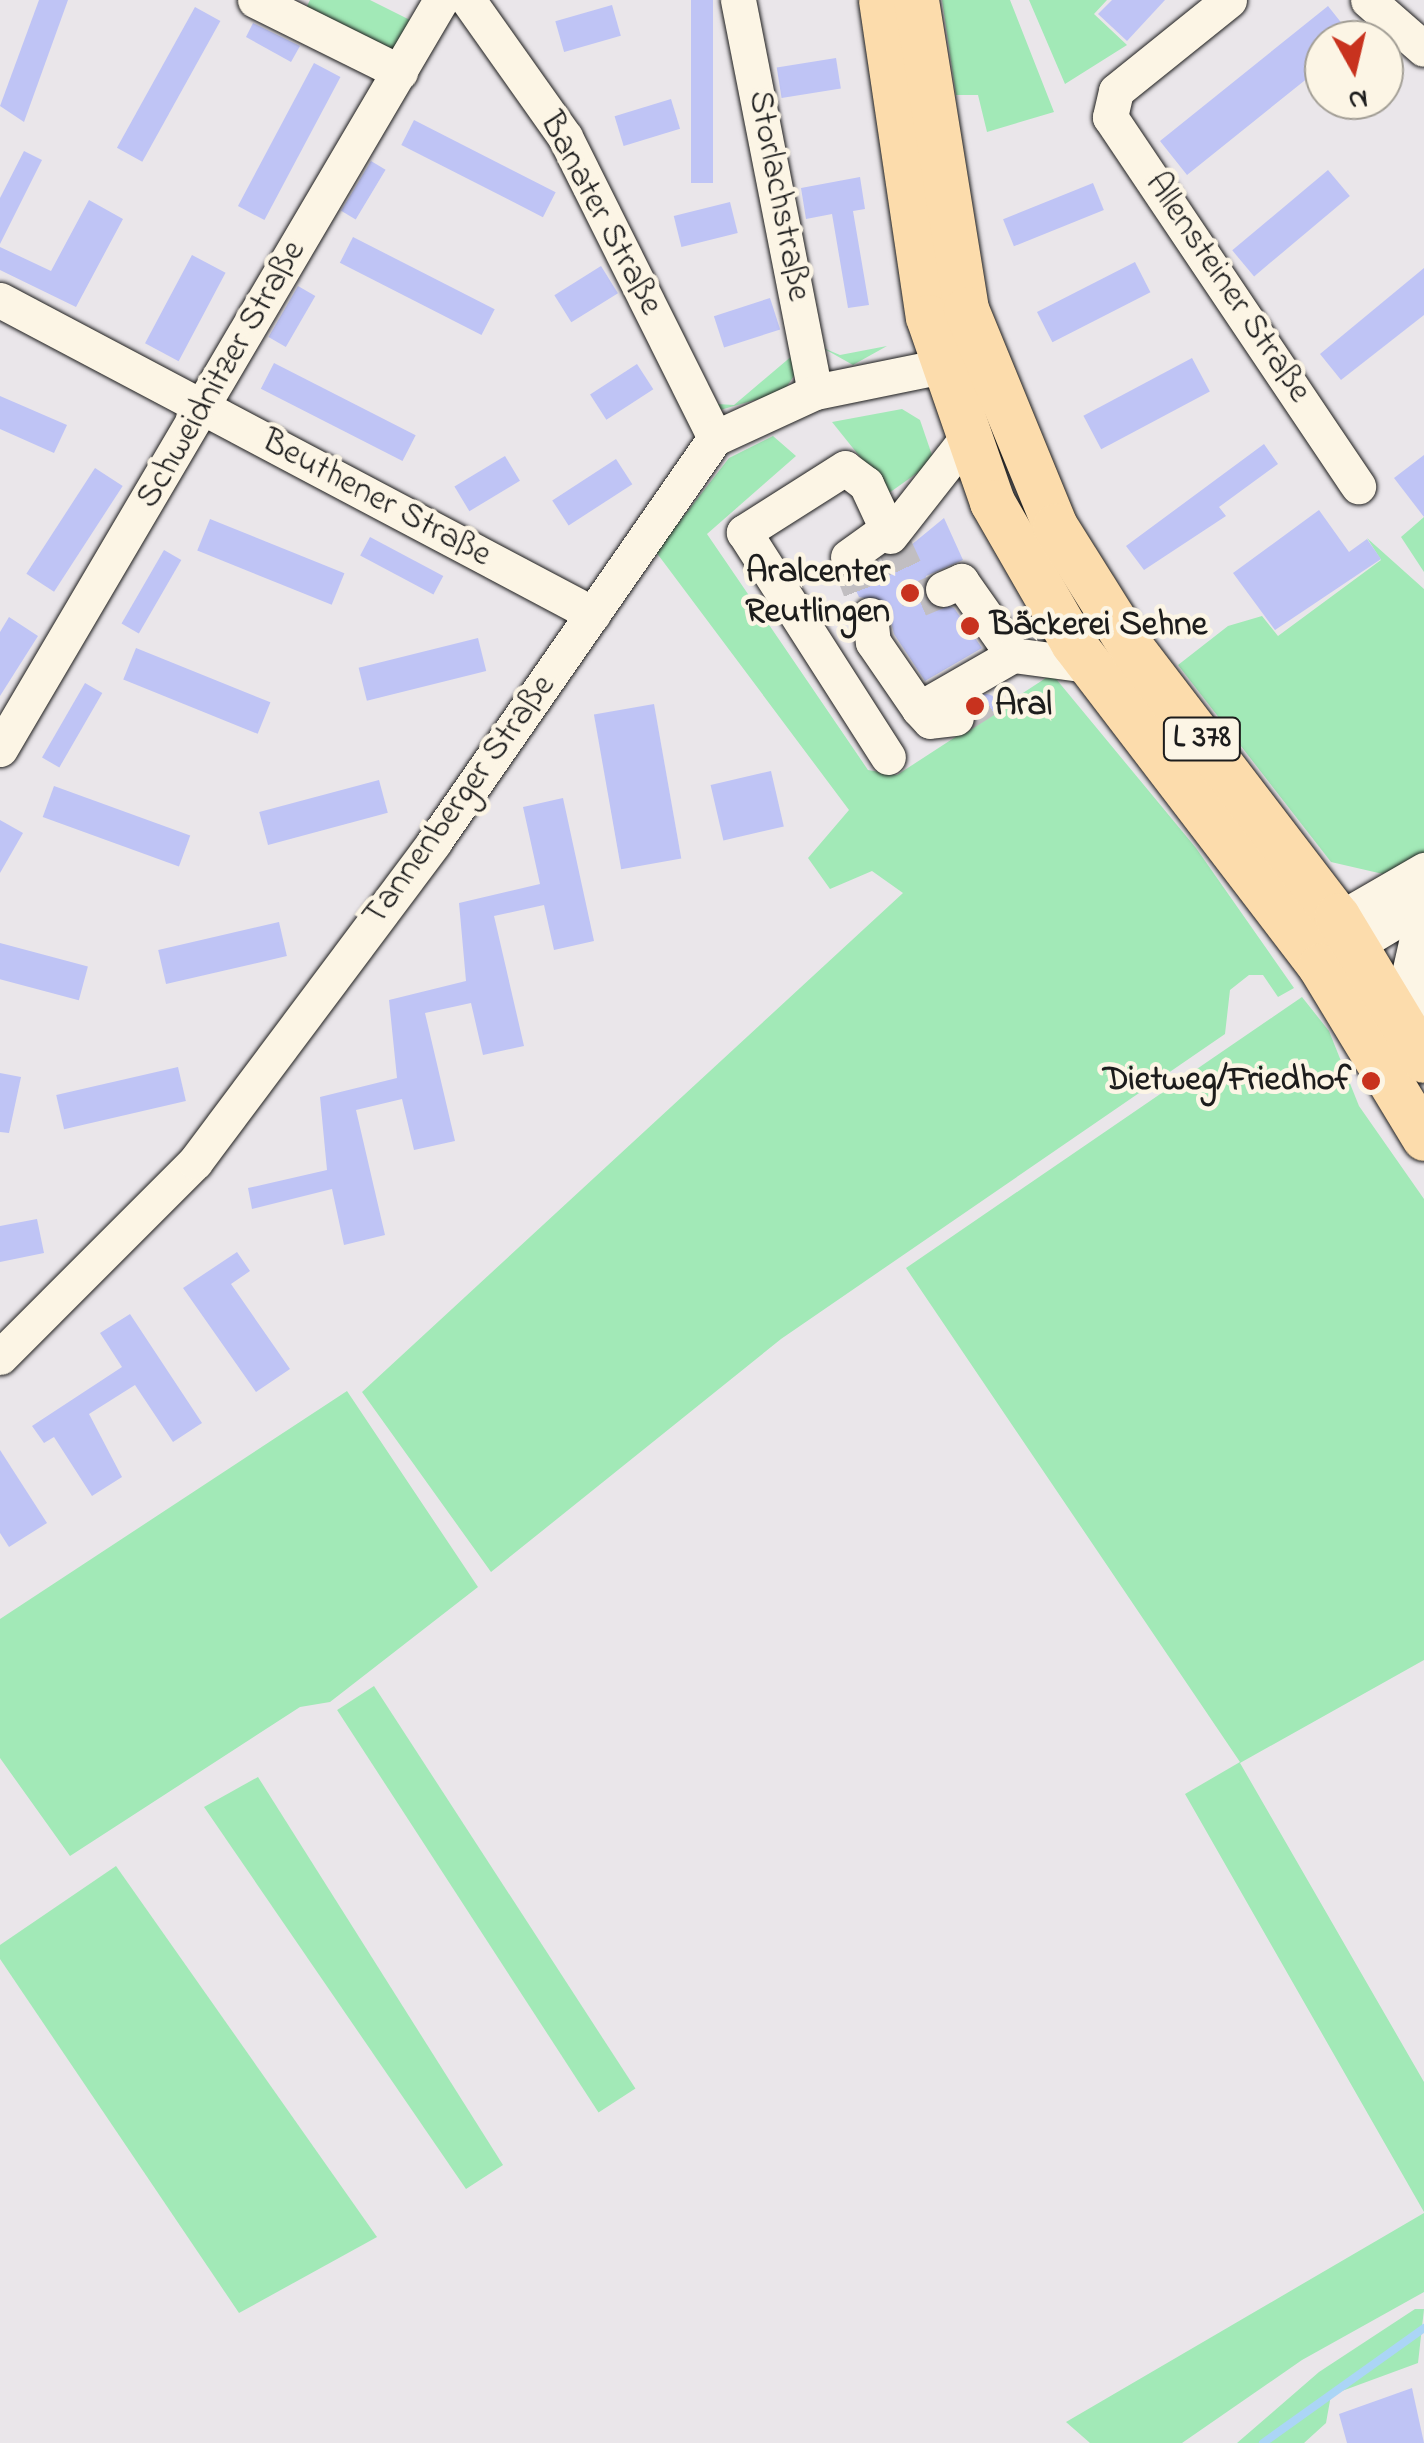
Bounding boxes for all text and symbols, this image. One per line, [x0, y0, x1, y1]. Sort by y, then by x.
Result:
north arrow [1304, 20, 1404, 120]
text: N [1346, 77, 1370, 120]
street label: Storlachstraße [737, 87, 819, 305]
street label: Banater Straße [529, 105, 671, 323]
street label: Allensteiner Straße [1135, 165, 1319, 411]
street label: Schweidnitzer Straße [128, 234, 316, 516]
street label: Beuthener Straße [254, 421, 498, 577]
place label: Aralcenter Reutlingen [745, 552, 890, 634]
marker: Aralcenter Reutlingen [899, 582, 921, 604]
place label: Bäckerei Sehne [990, 605, 1207, 647]
marker: Bäckerei Sehne [959, 615, 981, 637]
street label: Tannenberger Straße [355, 667, 565, 935]
place label: Aral [995, 685, 1052, 727]
marker: Aral [964, 695, 986, 717]
road number: L 378 [1162, 712, 1242, 766]
place label: Dietweg/Friedhof [1103, 1060, 1351, 1102]
marker: Dietweg/Friedhof [1360, 1070, 1382, 1092]

